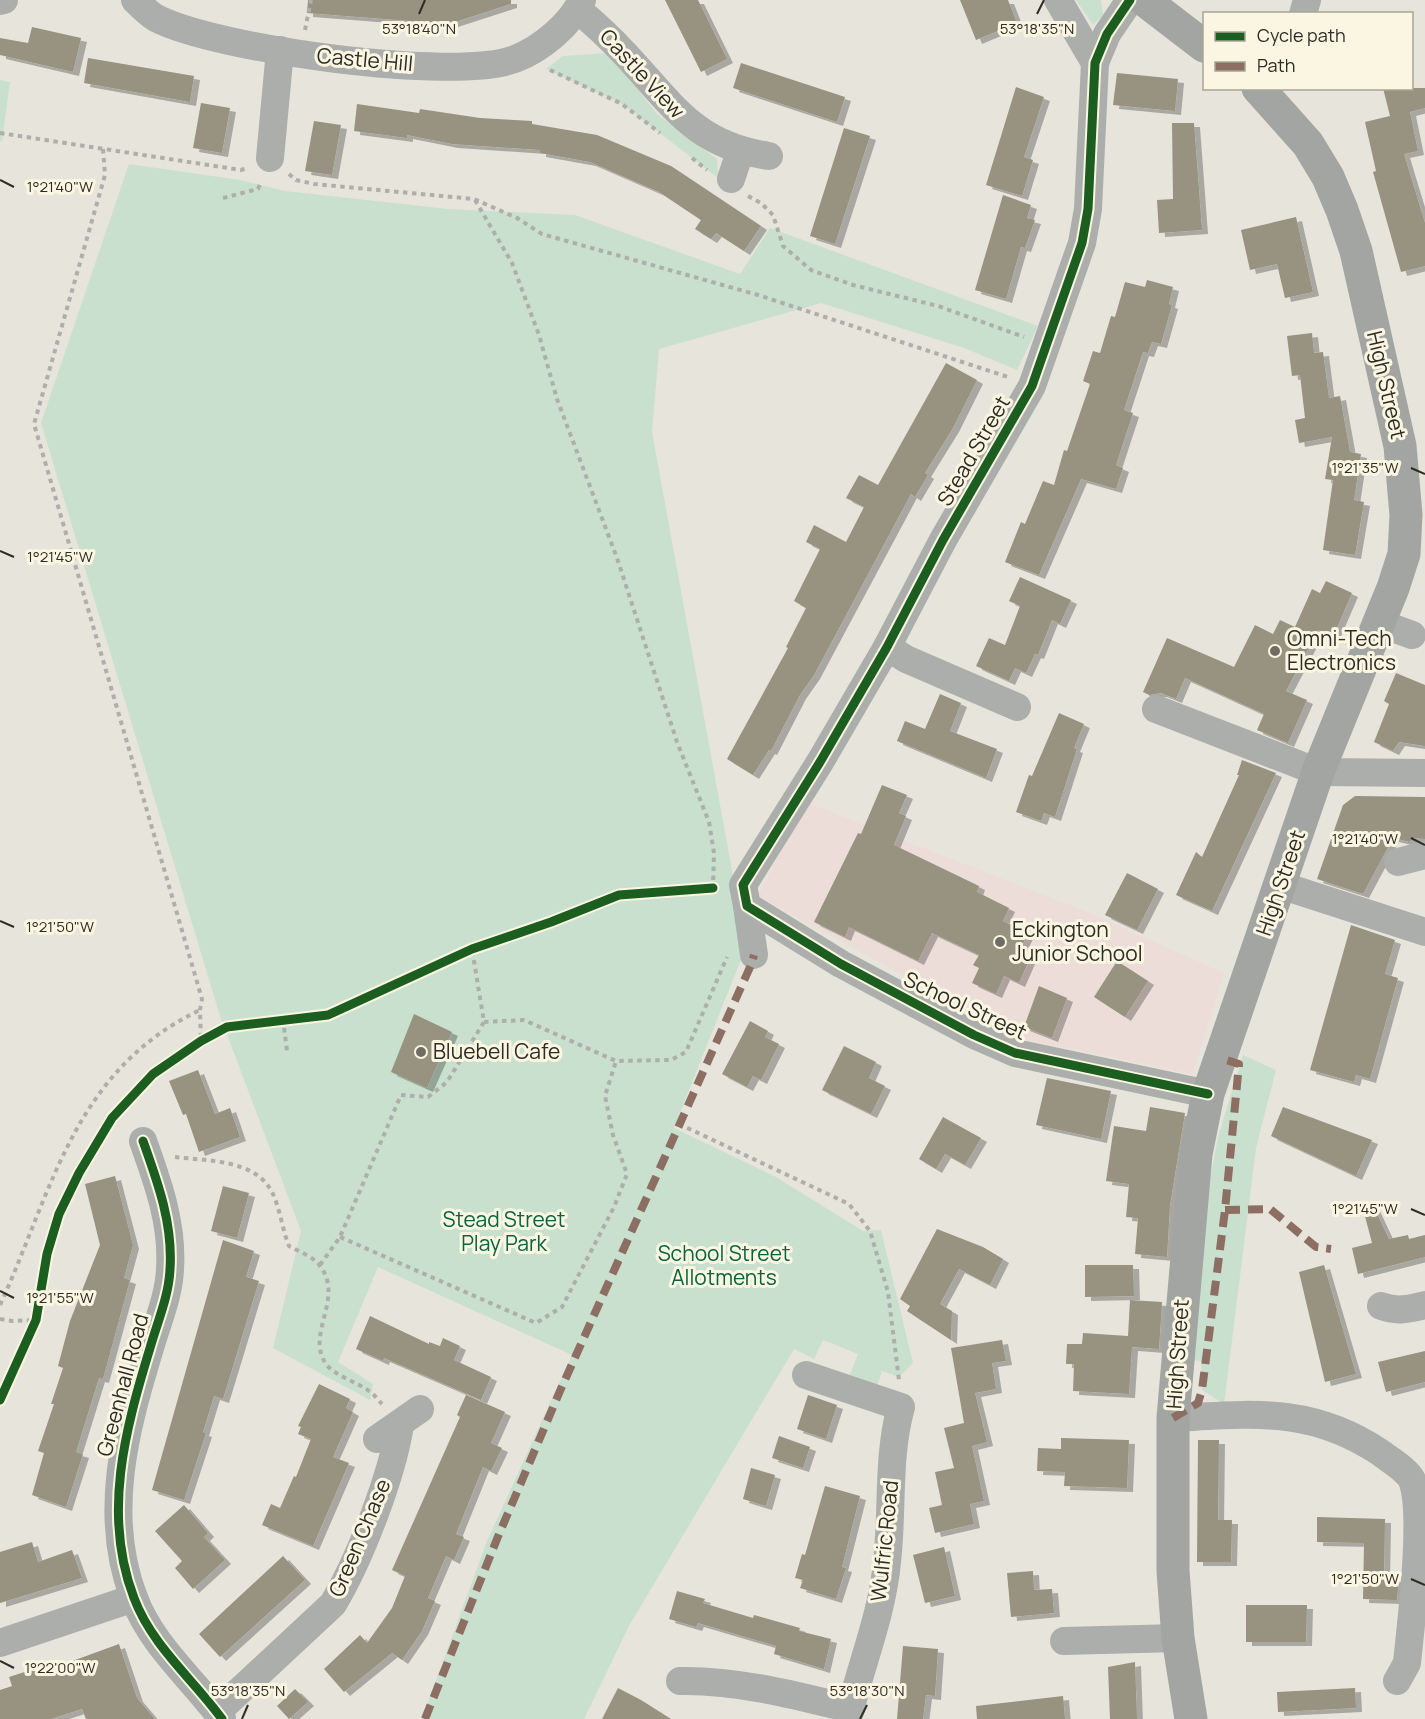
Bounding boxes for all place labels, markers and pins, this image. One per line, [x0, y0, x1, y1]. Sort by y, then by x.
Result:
place label: Omni-Tech Electronics [1287, 624, 1396, 676]
marker: Omni-Tech Electronics [1268, 644, 1282, 658]
place label: Eckington Junior School [1012, 915, 1143, 967]
marker: Eckington Junior School [993, 935, 1007, 949]
place label: Bluebell Cafe [433, 1037, 560, 1065]
marker: Bluebell Cafe [414, 1045, 428, 1059]

